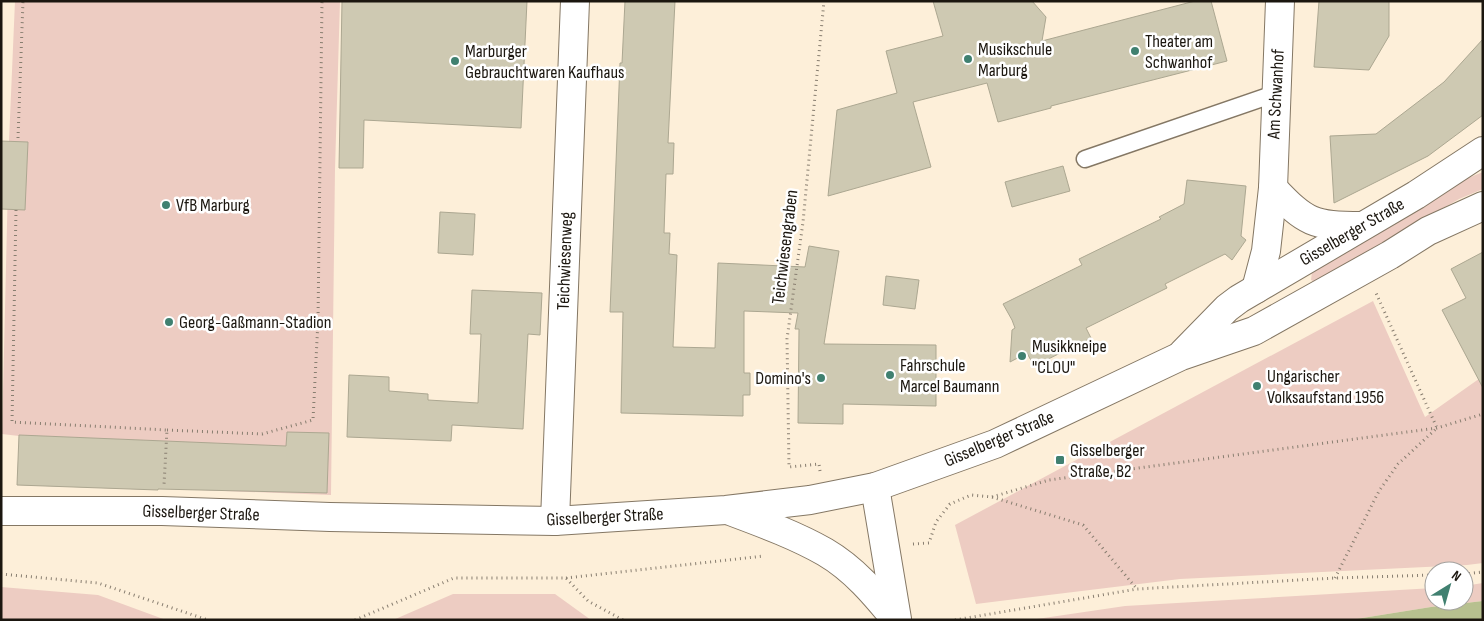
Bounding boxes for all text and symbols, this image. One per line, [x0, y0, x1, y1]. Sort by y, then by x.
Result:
place label: Theater am Schwanhof [1145, 31, 1213, 73]
place label: Musikschule Marburg [978, 39, 1052, 81]
place label: Marburger Gebrauchtwaren Kaufhaus [465, 41, 624, 83]
marker: Theater am Schwanhof [1129, 45, 1141, 57]
street label: Am Schwanhof [1263, 48, 1289, 140]
marker: Musikschule Marburg [962, 53, 974, 65]
marker: Marburger Gebrauchtwaren Kaufhaus [449, 55, 461, 67]
street label: Teichwiesengraben [768, 189, 802, 305]
street label: Gisselberger Straße [1296, 194, 1408, 270]
place label: VfB Marburg [176, 195, 250, 216]
marker: VfB Marburg [160, 199, 172, 211]
street label: Teichwiesenweg [553, 212, 577, 310]
place label: Georg-Gaßmann-Stadion [179, 312, 331, 333]
marker: Georg-Gaßmann-Stadion [163, 316, 175, 328]
place label: Musikkneipe "CLOU" [1032, 336, 1107, 378]
marker: Musikkneipe "CLOU" [1016, 350, 1028, 362]
place label: Fahrschule Marcel Baumann [900, 355, 1000, 397]
place label: Ungarischer Volksaufstand 1956 [1267, 366, 1384, 408]
place label: Domino's [755, 368, 811, 389]
marker: Fahrschule Marcel Baumann [884, 369, 896, 381]
marker: Domino's [815, 372, 827, 384]
marker: Ungarischer Volksaufstand 1956 [1251, 380, 1263, 392]
street label: Gisselberger Straße [941, 406, 1057, 472]
place label: Gisselberger Straße, B2 [1070, 440, 1145, 482]
marker: Gisselberger Straße, B2 [1054, 454, 1066, 466]
street label: Gisselberger Straße [142, 500, 260, 526]
street label: Gisselberger Straße [546, 503, 664, 531]
north arrow [1424, 561, 1474, 611]
text: N [1448, 567, 1465, 585]

